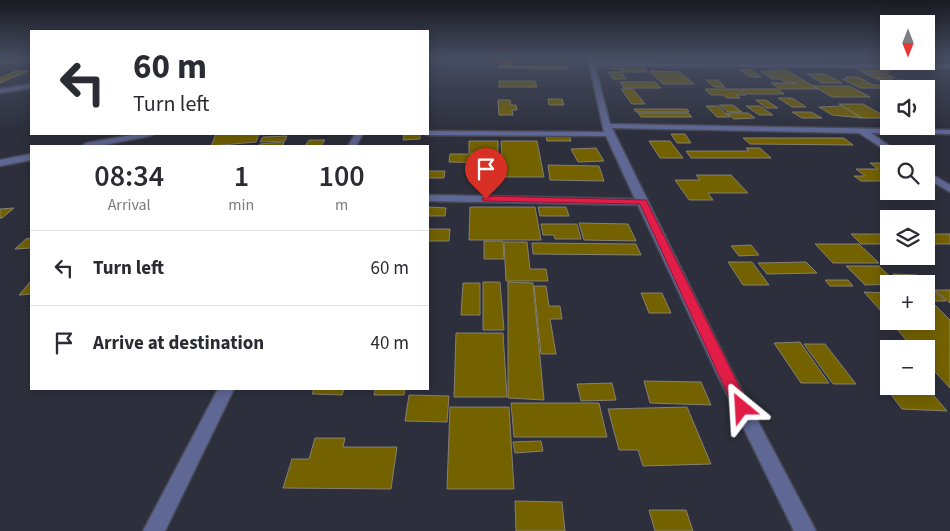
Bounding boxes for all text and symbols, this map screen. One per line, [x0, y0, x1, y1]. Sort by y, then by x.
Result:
north arrow [880, 15, 935, 70]
map controls [880, 15, 935, 395]
text: 60 m [133, 42, 207, 92]
icon: left [50, 50, 115, 115]
button: sound [880, 80, 935, 135]
text: Turn left [133, 88, 209, 120]
button: search [880, 145, 935, 200]
pin [465, 148, 507, 199]
text: 08:34 [94, 155, 164, 198]
text: 1 [234, 155, 249, 198]
text: 100 [319, 155, 365, 198]
icon: arrive [472, 155, 500, 183]
text: Arrival [108, 194, 151, 216]
text: min [228, 194, 254, 216]
text: m [335, 194, 348, 216]
button: layers [880, 210, 935, 265]
icon: left [50, 254, 78, 282]
text: Turn left [93, 255, 164, 282]
text: 60 m [371, 255, 409, 282]
button: + [880, 275, 935, 330]
icon: arrive [50, 329, 78, 357]
text: Arrive at destination [93, 330, 264, 357]
text: 40 m [371, 330, 409, 357]
button: − [880, 340, 935, 395]
position arrow [715, 381, 767, 433]

